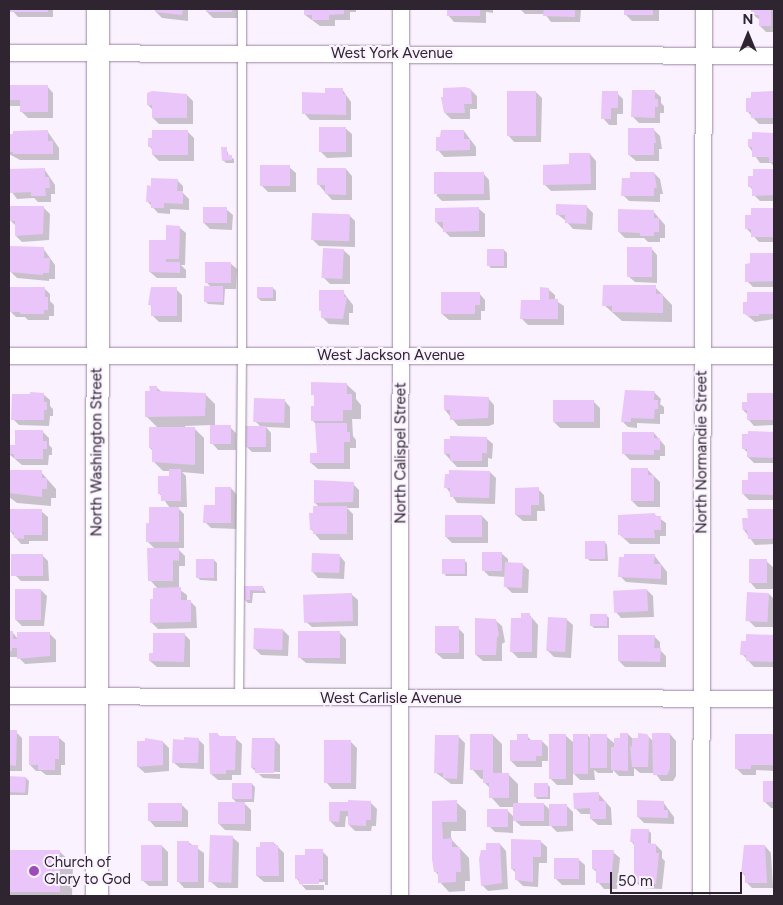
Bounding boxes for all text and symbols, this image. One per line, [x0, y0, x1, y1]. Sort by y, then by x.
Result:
north arrow [723, 10, 773, 60]
text: N [743, 11, 753, 28]
street label: West York Avenue [331, 45, 453, 63]
street label: West Jackson Avenue [317, 347, 465, 365]
street label: North Washington Street [88, 368, 106, 536]
street label: North Normandie Street [693, 370, 711, 534]
street label: North Calispel Street [392, 382, 410, 524]
street label: West Carlisle Avenue [320, 690, 462, 708]
place label: Church of Glory to God [44, 853, 131, 888]
scale bar [613, 862, 746, 894]
marker: Church of Glory to God [28, 865, 40, 877]
text: 50 m [618, 872, 653, 890]

